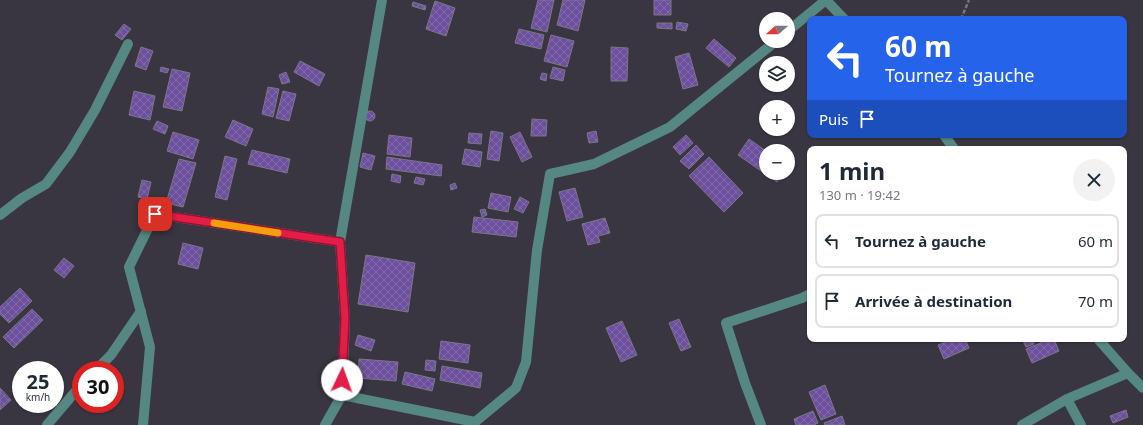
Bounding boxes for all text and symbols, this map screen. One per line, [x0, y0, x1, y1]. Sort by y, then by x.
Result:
north arrow [759, 12, 795, 48]
map controls [759, 12, 795, 180]
text: 60 m [885, 27, 952, 65]
icon: left [819, 32, 871, 84]
button: layers [759, 56, 795, 92]
text: Tournez à gauche [885, 63, 1034, 87]
button: + [759, 100, 795, 136]
icon: arrive [856, 108, 878, 130]
text: Puis [819, 109, 848, 129]
button: − [759, 144, 795, 180]
text: 1 min [819, 154, 885, 187]
button: close [1073, 159, 1115, 201]
text: 130 m · 19:42 [819, 186, 900, 204]
pin [138, 197, 172, 231]
icon: arrive [144, 203, 166, 225]
icon: left [821, 230, 843, 252]
text: Tournez à gauche [855, 231, 986, 251]
text: 60 m [1078, 231, 1113, 251]
icon: arrive [821, 290, 843, 312]
text: Arrivée à destination [855, 291, 1012, 311]
text: 70 m [1078, 291, 1113, 311]
position arrow [321, 359, 363, 401]
speed limit sign: 30 [72, 361, 124, 413]
text: 25 [27, 368, 49, 395]
text: km/h [26, 390, 50, 404]

